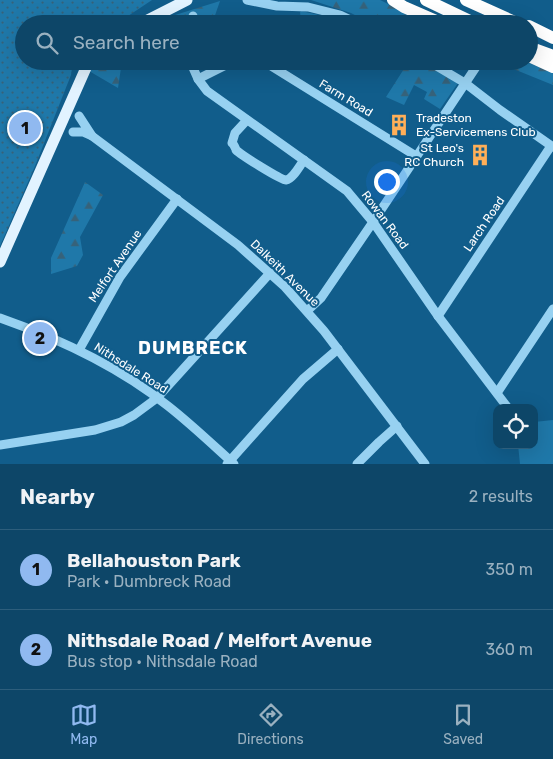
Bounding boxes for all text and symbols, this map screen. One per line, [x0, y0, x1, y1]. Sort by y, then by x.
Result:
search box [15, 15, 538, 70]
icon: search [33, 29, 61, 57]
text: Search here [73, 31, 180, 54]
street label: Farm Road [317, 77, 375, 119]
pin: 1 [9, 109, 41, 147]
place label: Tradeston Ex-Servicemens Club [416, 111, 536, 139]
building icon: Tradeston Ex-Servicemens Club [386, 112, 412, 138]
place label: St Leo's RC Church [404, 141, 464, 169]
building icon: St Leo's RC Church [467, 142, 493, 168]
your location [374, 169, 400, 195]
street label: Rowan Road [359, 188, 411, 252]
street label: Larch Road [461, 194, 507, 254]
street label: Melfort Avenue [86, 227, 145, 305]
street label: Dalkeith Avenue [248, 237, 322, 309]
pin: 2 [24, 319, 56, 357]
district label: DUMBRECK [138, 337, 248, 359]
street label: Nithsdale Road [92, 340, 170, 396]
map controls [493, 404, 538, 449]
button: locate [493, 404, 538, 449]
text: Nearby [20, 484, 95, 509]
text: 2 results [469, 487, 533, 506]
text: Bellahouston Park [67, 549, 241, 572]
text: 1 [32, 560, 40, 579]
text: 350 m [486, 560, 533, 579]
text: Park · Dumbreck Road [67, 572, 231, 591]
text: Nithsdale Road / Melfort Avenue [67, 629, 372, 652]
text: 2 [31, 640, 41, 659]
text: 360 m [485, 640, 533, 659]
text: Bus stop · Nithsdale Road [67, 652, 258, 671]
tab: Map [70, 701, 98, 748]
tab: Directions [237, 701, 304, 748]
tab: Saved [443, 701, 483, 748]

